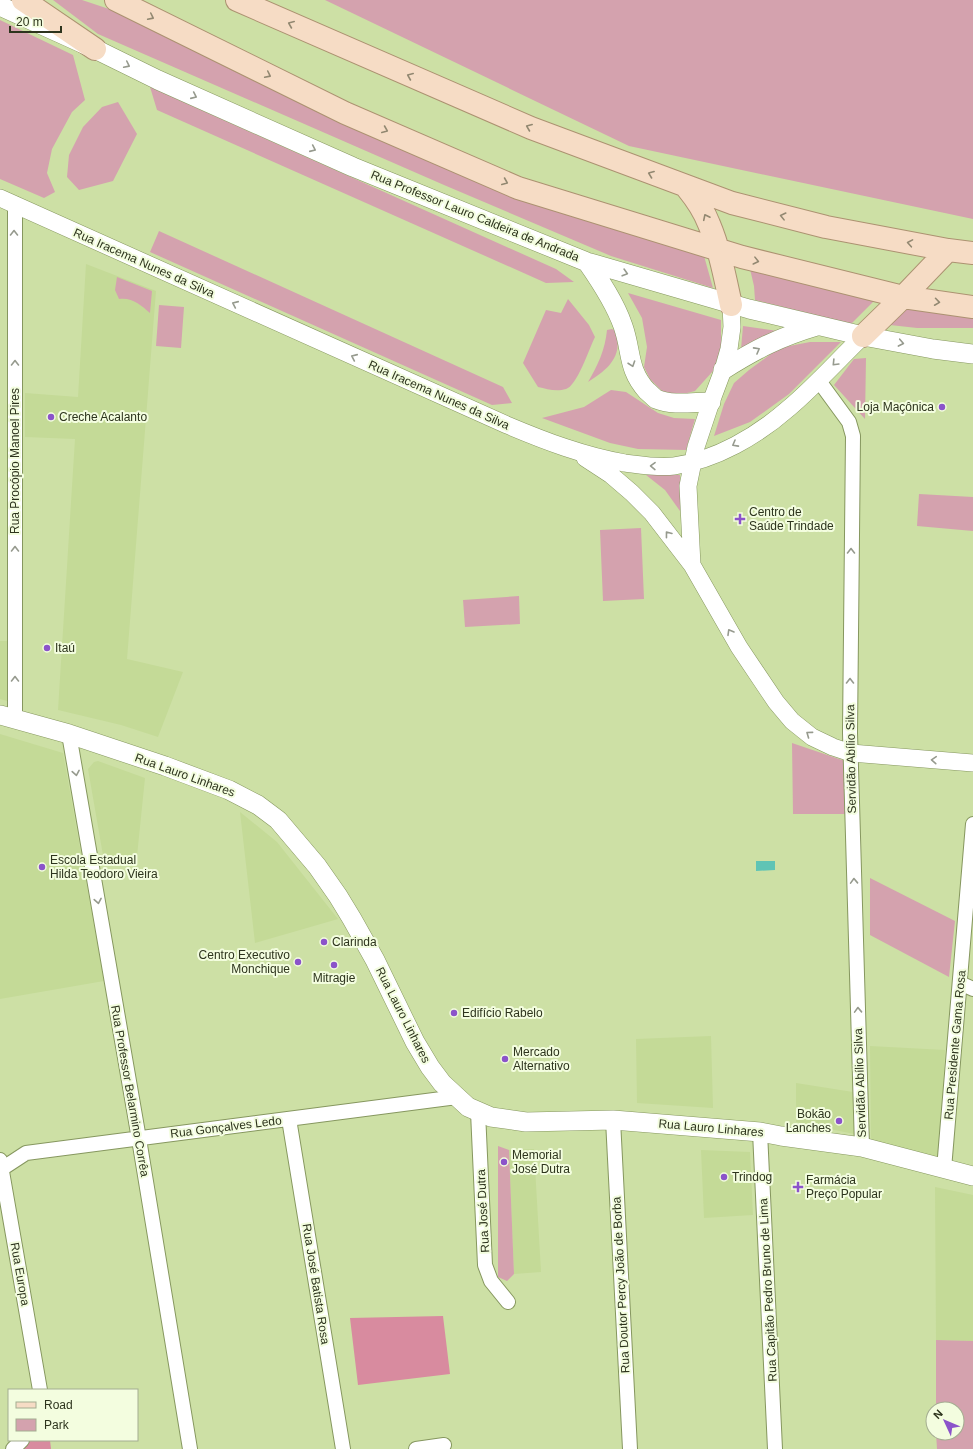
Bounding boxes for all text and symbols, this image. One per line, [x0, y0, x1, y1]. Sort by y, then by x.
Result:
scale bar [10, 8, 61, 34]
one-way arrow [147, 12, 154, 20]
text: 20 m [16, 15, 43, 29]
one-way arrow [287, 21, 294, 29]
one-way arrow [122, 60, 130, 68]
one-way arrow [263, 70, 271, 78]
one-way arrow [407, 73, 414, 81]
one-way arrow [189, 91, 197, 99]
one-way arrow [526, 124, 533, 132]
one-way arrow [381, 126, 388, 134]
one-way arrow [308, 144, 316, 152]
street label: Rua Professor Lauro Caldeira de Andrada [369, 168, 582, 264]
one-way arrow [647, 170, 654, 178]
one-way arrow [501, 177, 508, 185]
one-way arrow [780, 212, 787, 221]
one-way arrow [703, 214, 711, 221]
street label: Rua Iracema Nunes da Silva [71, 226, 217, 301]
one-way arrow [10, 230, 18, 236]
one-way arrow [907, 239, 913, 248]
one-way arrow [752, 256, 759, 264]
one-way arrow [621, 268, 628, 277]
one-way arrow [934, 297, 940, 306]
one-way arrow [231, 301, 239, 309]
one-way arrow [898, 338, 904, 347]
one-way arrow [752, 347, 760, 354]
one-way arrow [350, 354, 358, 362]
street label: Rua Iracema Nunes da Silva [366, 358, 512, 433]
one-way arrow [832, 358, 840, 366]
one-way arrow [11, 360, 19, 366]
one-way arrow [627, 360, 635, 367]
street label: Rua Procópio Manoel Pires [8, 388, 22, 534]
place label: Loja Maçônica [857, 400, 934, 414]
marker: Loja Maçônica [937, 402, 947, 412]
place label: Creche Acalanto [59, 410, 147, 424]
marker: Creche Acalanto [46, 412, 56, 422]
one-way arrow [732, 440, 739, 447]
one-way arrow [650, 462, 656, 470]
place label: Centro de Saúde Trindade [749, 505, 834, 533]
marker: Centro de Saúde Trindade [734, 513, 746, 525]
one-way arrow [666, 531, 673, 538]
one-way arrow [11, 546, 19, 552]
one-way arrow [847, 548, 855, 554]
one-way arrow [728, 629, 735, 636]
place label: Itaú [55, 641, 75, 655]
marker: Itaú [42, 643, 52, 653]
one-way arrow [11, 676, 19, 682]
one-way arrow [846, 678, 854, 684]
street label: Servidão Abílio Silva [843, 704, 859, 814]
one-way arrow [806, 732, 813, 739]
street label: Rua Lauro Linhares [133, 750, 237, 800]
one-way arrow [931, 755, 937, 764]
one-way arrow [71, 770, 80, 776]
place label: Escola Estadual Hilda Teodoro Vieira [50, 853, 158, 881]
marker: Escola Estadual Hilda Teodoro Vieira [37, 862, 47, 872]
one-way arrow [850, 878, 859, 884]
one-way arrow [93, 898, 102, 904]
place label: Clarinda [332, 935, 377, 949]
marker: Clarinda [319, 937, 329, 947]
place label: Centro Executivo Monchique [199, 948, 290, 976]
marker: Centro Executivo Monchique [293, 957, 303, 967]
marker: Mitragie [329, 960, 339, 970]
street label: Rua Lauro Linhares [373, 965, 433, 1065]
street label: Rua Presidente Gama Rosa [941, 969, 969, 1120]
place label: Mitragie [313, 971, 356, 985]
street label: Rua Professor Belarmino Corrêa [108, 1004, 152, 1178]
place label: Edifício Rabelo [462, 1006, 543, 1020]
one-way arrow [854, 1007, 862, 1013]
marker: Edifício Rabelo [449, 1008, 459, 1018]
street label: Servidão Abílio Silva [851, 1028, 869, 1138]
place label: Mercado Alternativo [513, 1045, 570, 1073]
marker: Mercado Alternativo [500, 1054, 510, 1064]
place label: Bokão Lanches [786, 1107, 831, 1135]
street label: Rua Gonçalves Ledo [170, 1113, 283, 1141]
street label: Rua Lauro Linhares [658, 1116, 764, 1140]
marker: Bokão Lanches [834, 1116, 844, 1126]
place label: Memorial José Dutra [512, 1148, 570, 1176]
marker: Memorial José Dutra [499, 1157, 509, 1167]
street label: Rua José Dutra [474, 1169, 492, 1253]
place label: Trindog [732, 1170, 772, 1184]
marker: Trindog [719, 1172, 729, 1182]
place label: Farmácia Preço Popular [806, 1173, 882, 1201]
marker: Farmácia Preço Popular [793, 1182, 803, 1192]
street label: Rua Doutor Percy João de Borba [609, 1196, 633, 1374]
street label: Rua Capitão Pedro Bruno de Lima [756, 1198, 780, 1382]
street label: Rua José Batista Rosa [300, 1223, 333, 1346]
street label: Rua Europa [8, 1241, 33, 1307]
legend [8, 1389, 138, 1441]
text: Road [44, 1398, 73, 1412]
north arrow [925, 1401, 965, 1441]
text: N [931, 1407, 945, 1421]
text: Park [44, 1418, 70, 1432]

